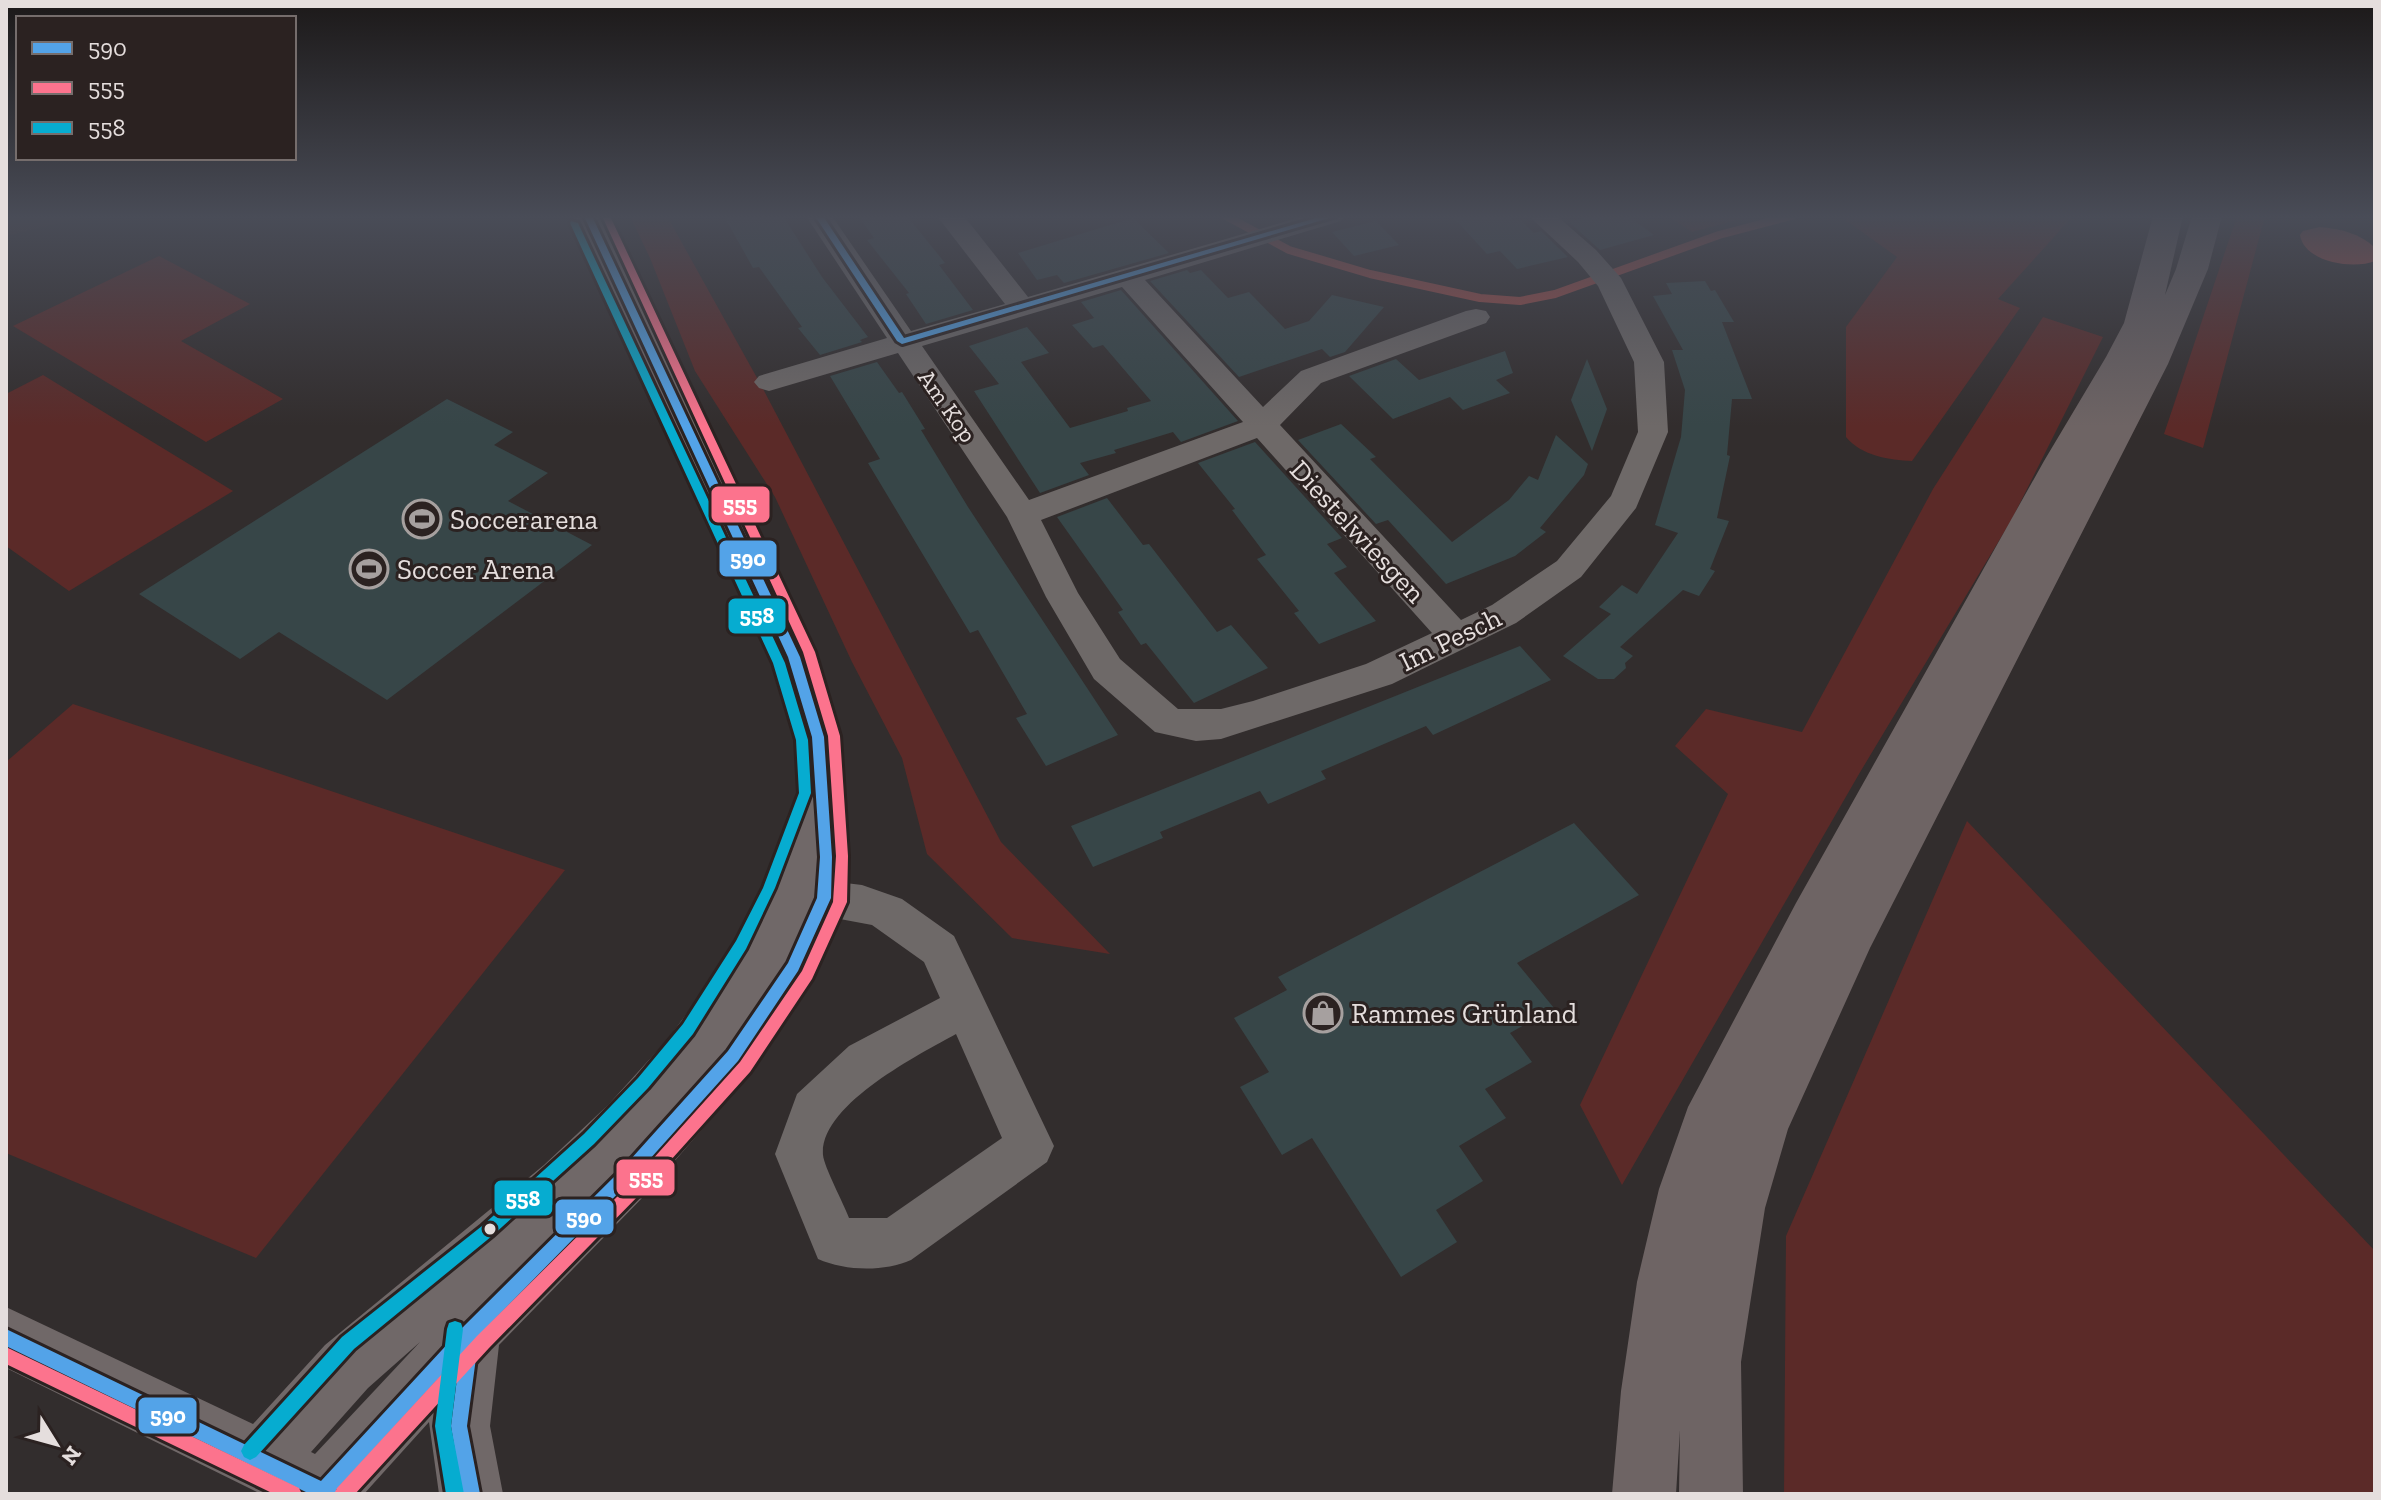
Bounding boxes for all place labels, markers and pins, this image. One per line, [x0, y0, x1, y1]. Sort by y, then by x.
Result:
sports icon: Soccerarena [401, 498, 443, 540]
place label: Soccerarena [450, 503, 599, 536]
sports icon: Soccer Arena [348, 548, 390, 590]
place label: Soccer Arena [397, 553, 555, 586]
shop icon: Rammes Grünland [1302, 992, 1344, 1034]
place label: Rammes Grünland [1351, 997, 1577, 1030]
unlabelled marker [482, 1221, 498, 1237]

